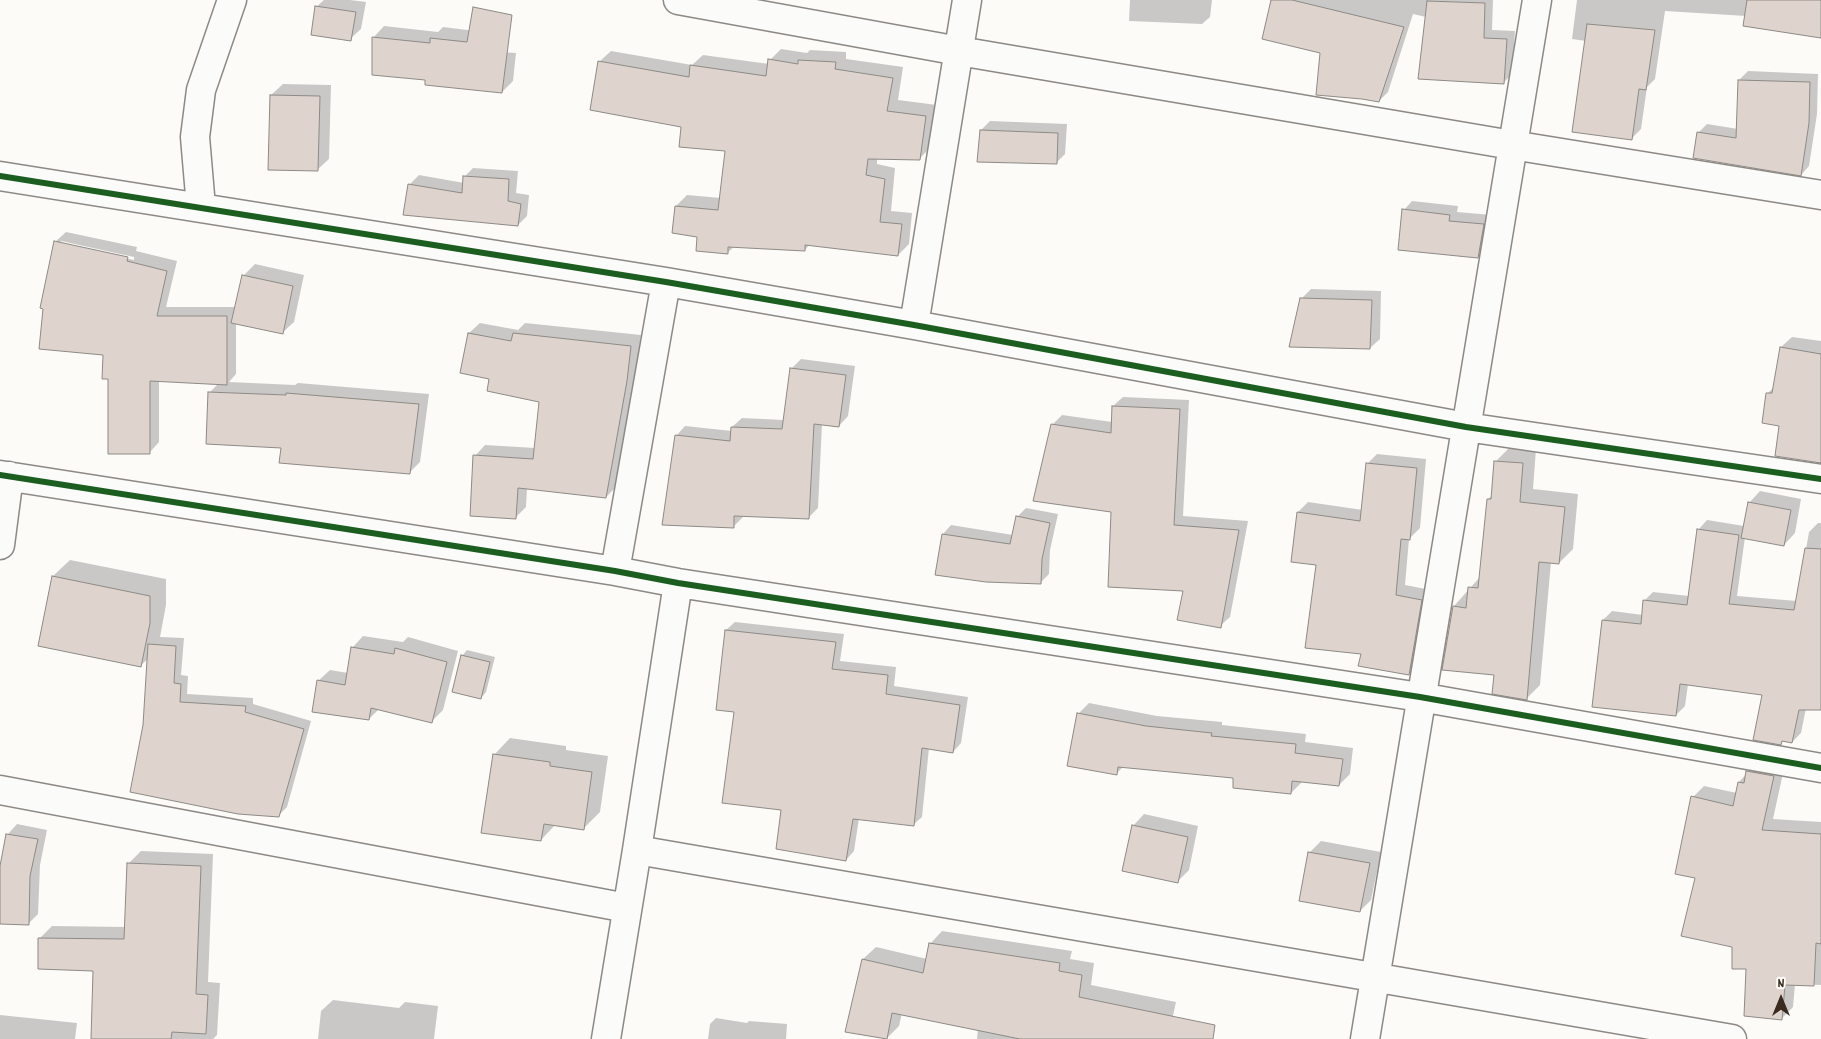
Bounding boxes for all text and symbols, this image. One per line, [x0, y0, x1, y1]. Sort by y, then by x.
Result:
north arrow [1756, 974, 1806, 1024]
text: N [1778, 974, 1784, 994]

